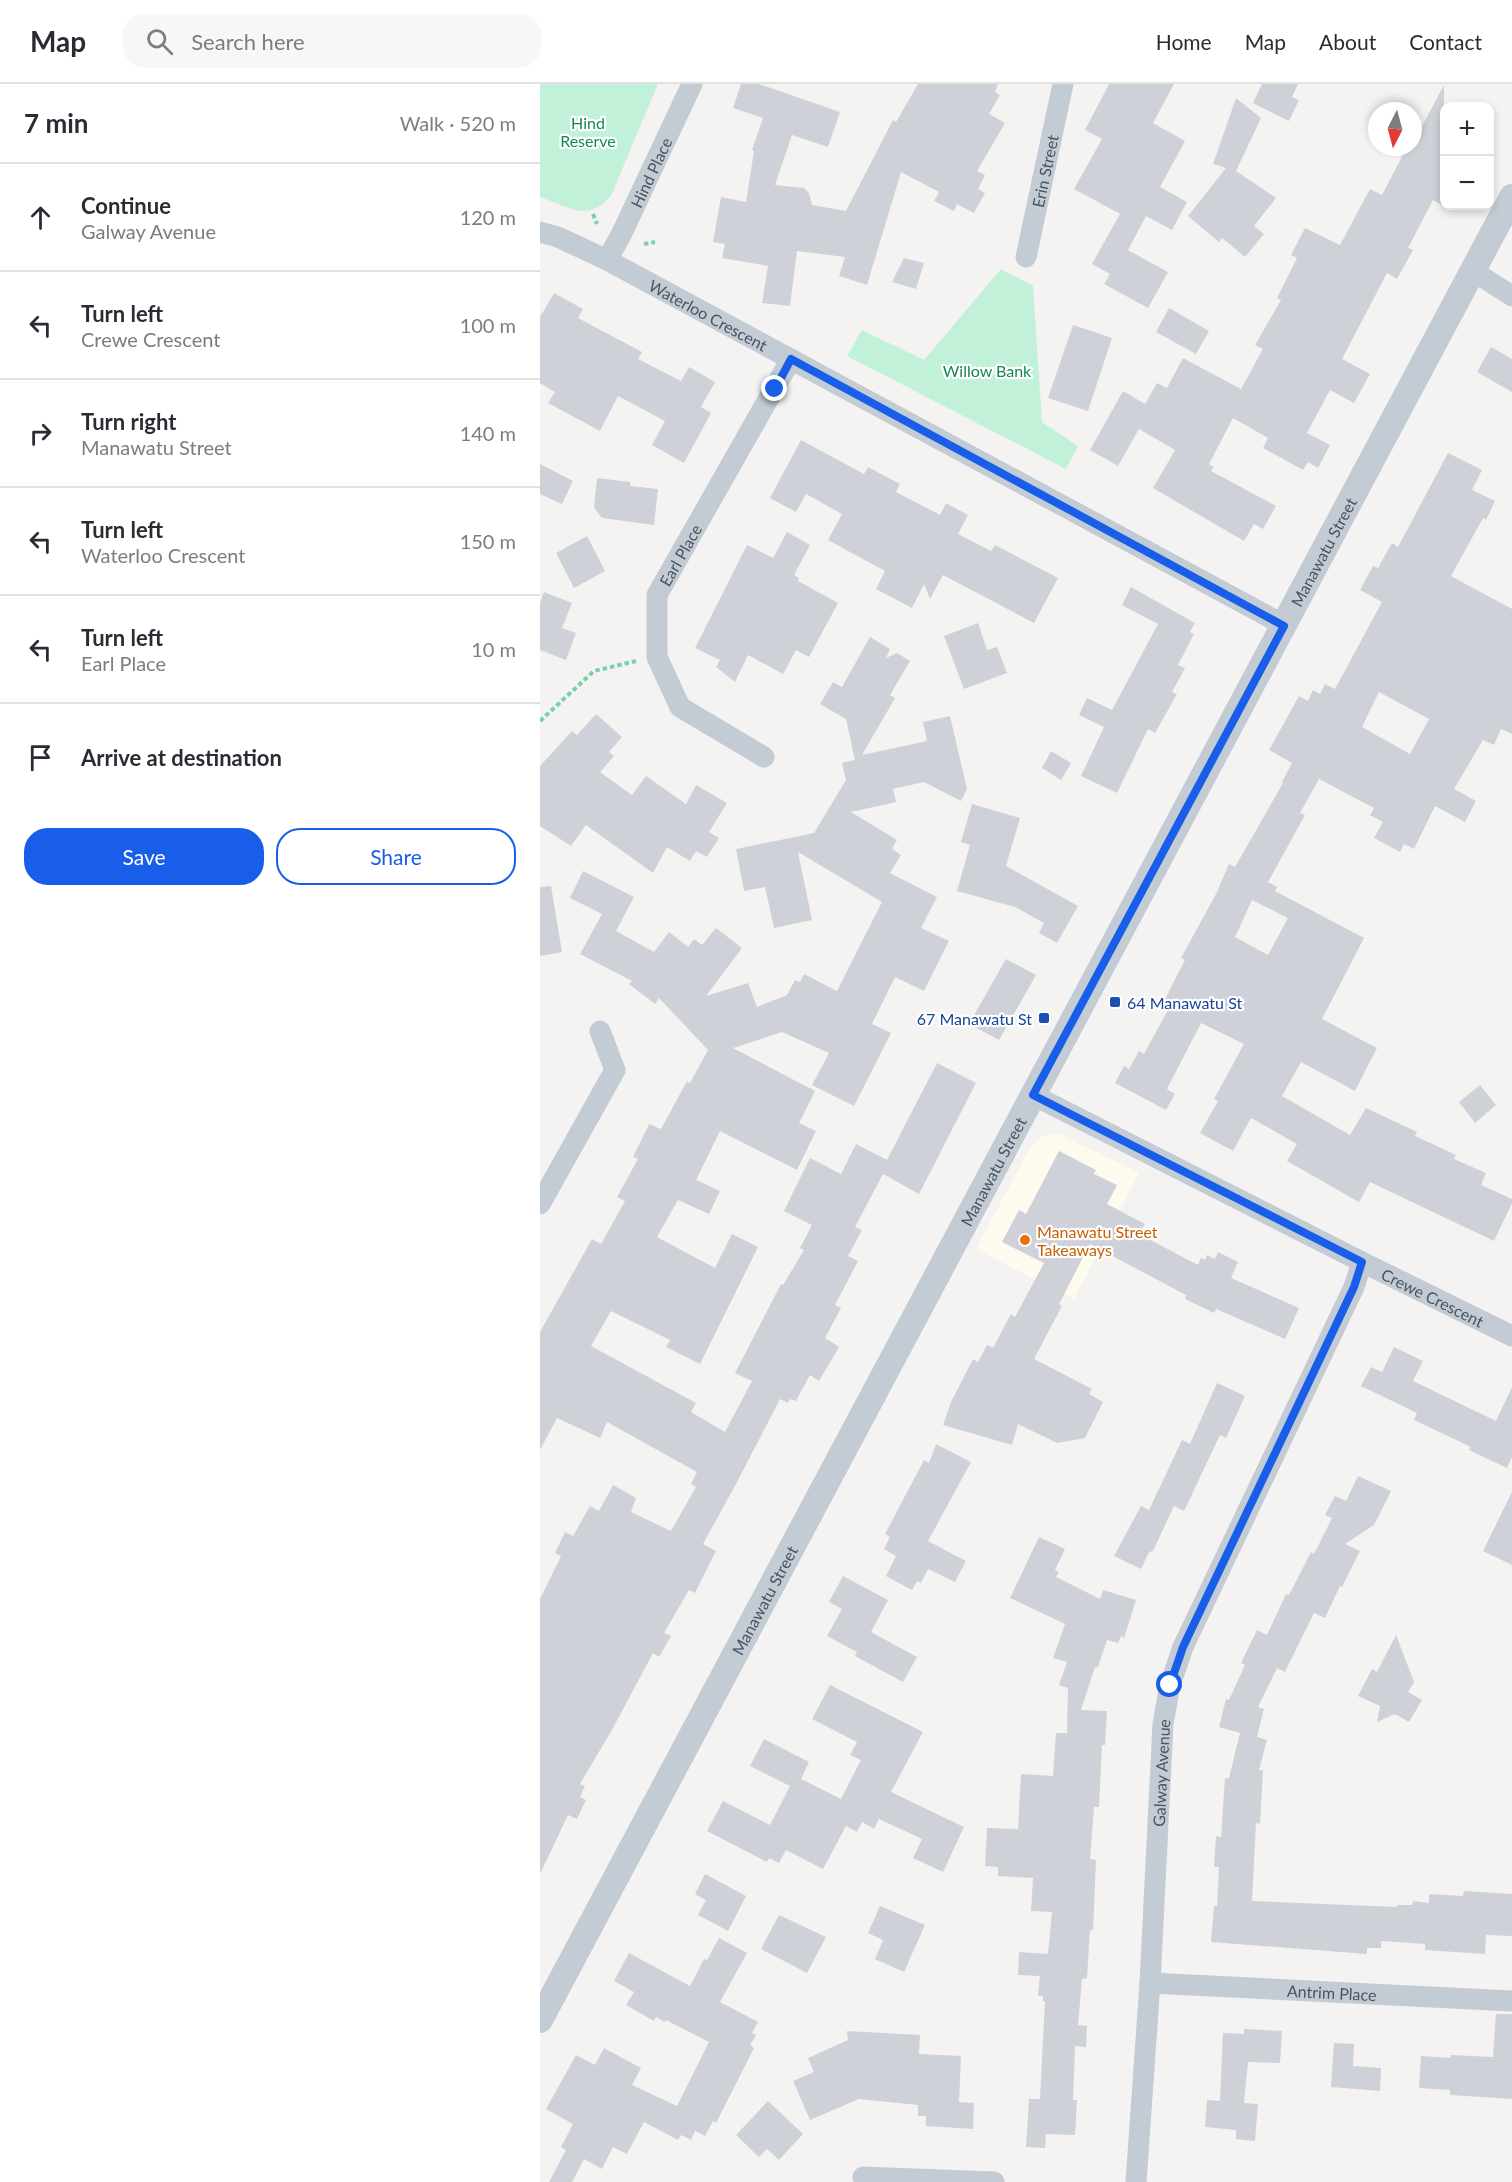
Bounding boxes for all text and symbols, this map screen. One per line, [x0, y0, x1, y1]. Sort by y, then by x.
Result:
search box [122, 14, 542, 68]
text: Map [30, 24, 86, 58]
icon: search [143, 25, 176, 58]
text: Search here [191, 28, 305, 55]
text: Home [1156, 29, 1212, 54]
text: Map [1245, 29, 1286, 54]
text: About [1319, 29, 1376, 54]
text: Contact [1409, 29, 1482, 54]
north arrow [1368, 102, 1422, 156]
map controls [1440, 102, 1494, 210]
button: + [1440, 102, 1494, 156]
text: 7 min [24, 107, 88, 139]
text: Walk · 520 m [400, 111, 516, 135]
park label: Hind Reserve [560, 113, 616, 150]
street label: Erin Street [1027, 133, 1061, 209]
street label: Hind Place [626, 134, 675, 210]
button: − [1440, 156, 1494, 210]
text: Continue [81, 192, 171, 219]
icon: ahead [24, 201, 57, 234]
text: 120 m [460, 205, 516, 229]
text: Galway Avenue [81, 219, 216, 243]
street label: Waterloo Crescent [646, 275, 771, 354]
text: Turn left [81, 300, 163, 327]
icon: left [24, 309, 57, 342]
text: 100 m [460, 313, 516, 337]
text: Crewe Crescent [81, 327, 220, 351]
park label: Willow Bank [943, 361, 1032, 380]
route end [761, 375, 787, 401]
text: Turn right [81, 408, 176, 435]
icon: right [24, 417, 57, 450]
text: 140 m [460, 421, 516, 445]
text: Manawatu Street [81, 435, 232, 459]
street label: Manawatu Street [1286, 494, 1360, 609]
text: Turn left [81, 516, 163, 543]
street label: Earl Place [655, 521, 705, 589]
icon: left [24, 525, 57, 558]
text: 150 m [460, 529, 516, 553]
text: Waterloo Crescent [81, 543, 245, 567]
text: Turn left [81, 624, 163, 651]
icon: left [24, 633, 57, 666]
text: 10 m [471, 637, 516, 661]
text: Earl Place [81, 651, 166, 675]
icon: arrive [24, 741, 57, 774]
text: Arrive at destination [81, 744, 282, 771]
button: Save [24, 828, 264, 885]
button: Share [276, 828, 516, 885]
place label: 64 Manawatu St [1127, 993, 1242, 1012]
marker: 64 Manawatu St [1108, 995, 1122, 1009]
place label: 67 Manawatu St [917, 1009, 1032, 1028]
marker: 67 Manawatu St [1037, 1011, 1051, 1025]
street label: Manawatu Street [956, 1113, 1030, 1229]
place label: Manawatu Street Takeaways [1037, 1222, 1158, 1259]
marker: Manawatu Street Takeaways [1018, 1233, 1032, 1247]
street label: Crewe Crescent [1379, 1264, 1487, 1330]
street label: Manawatu Street [727, 1542, 801, 1658]
route start [1156, 1671, 1182, 1697]
street label: Galway Avenue [1148, 1717, 1173, 1827]
street label: Antrim Place [1287, 1980, 1377, 2004]

